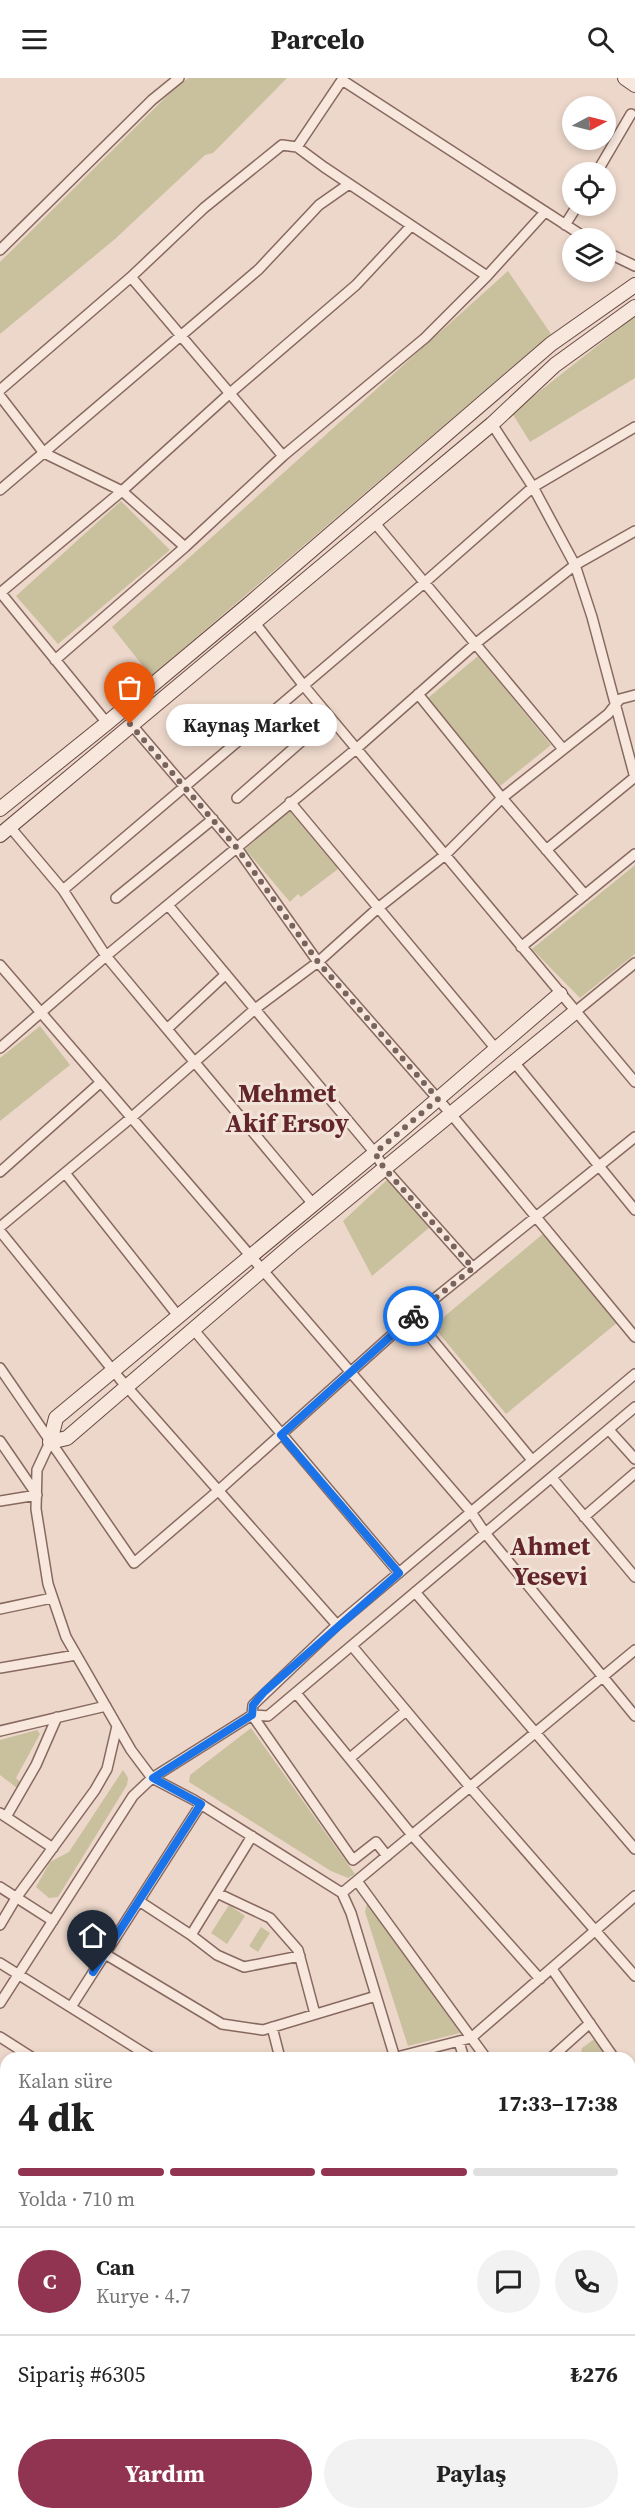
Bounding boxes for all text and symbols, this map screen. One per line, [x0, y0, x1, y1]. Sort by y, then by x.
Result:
text: Parcelo [271, 21, 364, 58]
icon: menu [18, 23, 51, 56]
icon: search [584, 23, 617, 56]
north arrow [562, 96, 616, 150]
map controls [562, 96, 616, 282]
button: locate [562, 162, 616, 216]
button: layers [562, 228, 616, 282]
pin [104, 662, 155, 724]
icon: bag [113, 671, 146, 704]
callout: Kaynaş Market [166, 703, 337, 745]
text: Kaynaş Market [183, 711, 320, 739]
district label: Mehmet Akif Ersoy [225, 1075, 349, 1141]
courier [383, 1286, 443, 1346]
icon: bike [397, 1300, 430, 1333]
district label: Ahmet Yesevi [510, 1528, 591, 1594]
pin [67, 1910, 118, 1972]
icon: home [76, 1919, 109, 1952]
text: Kalan süre [18, 2067, 113, 2095]
text: 17:33–17:38 [498, 2088, 618, 2118]
text: 4 dk [18, 2091, 94, 2144]
text: Yolda · 710 m [18, 2185, 135, 2213]
button: chat [477, 2250, 540, 2313]
button: phone [555, 2250, 618, 2313]
text: Can [96, 2252, 135, 2282]
text: C [43, 2266, 56, 2296]
text: Kurye · 4.7 [96, 2282, 191, 2310]
text: Sipariş #6305 [18, 2359, 146, 2389]
text: ₺276 [570, 2359, 618, 2389]
button: Yardım [18, 2439, 312, 2508]
button: Paylaş [324, 2439, 618, 2508]

